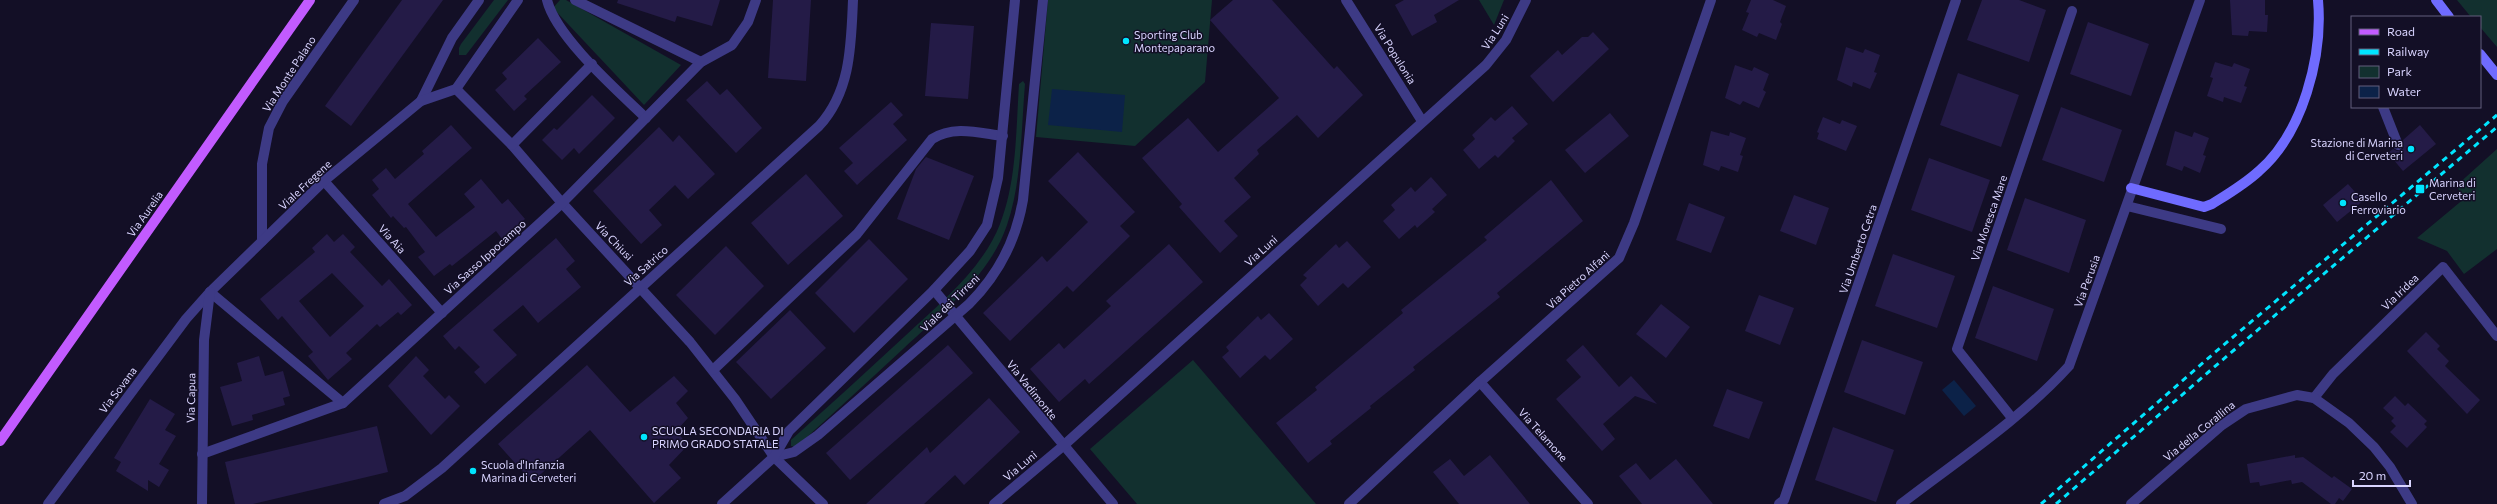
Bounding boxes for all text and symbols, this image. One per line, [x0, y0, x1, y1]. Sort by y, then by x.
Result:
street label: Via Luni [1478, 11, 1511, 52]
legend [2351, 16, 2481, 108]
street label: Via Populonia [1372, 21, 1419, 86]
text: Road [2387, 24, 2415, 38]
place label: Sporting Club Montepaparano [1134, 28, 1215, 54]
street label: Via Monte Palano [259, 33, 318, 114]
marker: Sporting Club Montepaparano [1121, 36, 1131, 46]
text: Railway [2387, 44, 2429, 58]
text: Park [2387, 64, 2413, 78]
text: Water [2387, 84, 2421, 98]
place label: Stazione di Marina di Cerveteri [2311, 136, 2403, 162]
marker: Stazione di Marina di Cerveteri [2406, 144, 2416, 154]
street label: Viale Fregene [276, 157, 334, 212]
street label: Via Moresca Mare [1968, 173, 2009, 262]
place label: Marina di Cerveteri [2429, 176, 2476, 202]
marker: Marina di Cerveteri [2414, 183, 2426, 195]
street label: Via Aurelia [124, 188, 165, 239]
place label: Casello Ferroviario [2351, 190, 2406, 216]
marker: Casello Ferroviario [2338, 198, 2348, 208]
street label: Via Umberto Cetra [1836, 203, 1879, 295]
street label: Via Sasso Ippocampo [441, 216, 529, 297]
street label: Via Chiusi [593, 219, 636, 263]
street label: Via Aia [376, 222, 409, 256]
street label: Via Luni [1242, 232, 1280, 269]
street label: Via Satrico [621, 242, 670, 289]
street label: Via Pietro Alfani [1543, 248, 1612, 311]
street label: Via Perusia [2071, 253, 2102, 309]
street label: Viale dei Tirreni [917, 271, 982, 334]
street label: Via Iridea [2378, 271, 2421, 312]
street label: Via Vadimonte [1004, 357, 1060, 422]
street label: Via Sovana [96, 364, 139, 415]
street label: Via Capua [184, 373, 197, 423]
street label: Via della Corallina [2160, 398, 2237, 464]
street label: Via Telamone [1516, 405, 1571, 464]
place label: SCUOLA SECONDARIA DI PRIMO GRADO STATALE [652, 424, 783, 450]
marker: SCUOLA SECONDARIA DI PRIMO GRADO STATALE [639, 432, 649, 442]
street label: Via Luni [1000, 448, 1039, 483]
place label: Scuola d'Infanzia Marina di Cerveteri [481, 458, 576, 484]
scale bar [2353, 462, 2410, 488]
marker: Scuola d'Infanzia Marina di Cerveteri [468, 466, 478, 476]
text: 20 m [2359, 468, 2386, 482]

